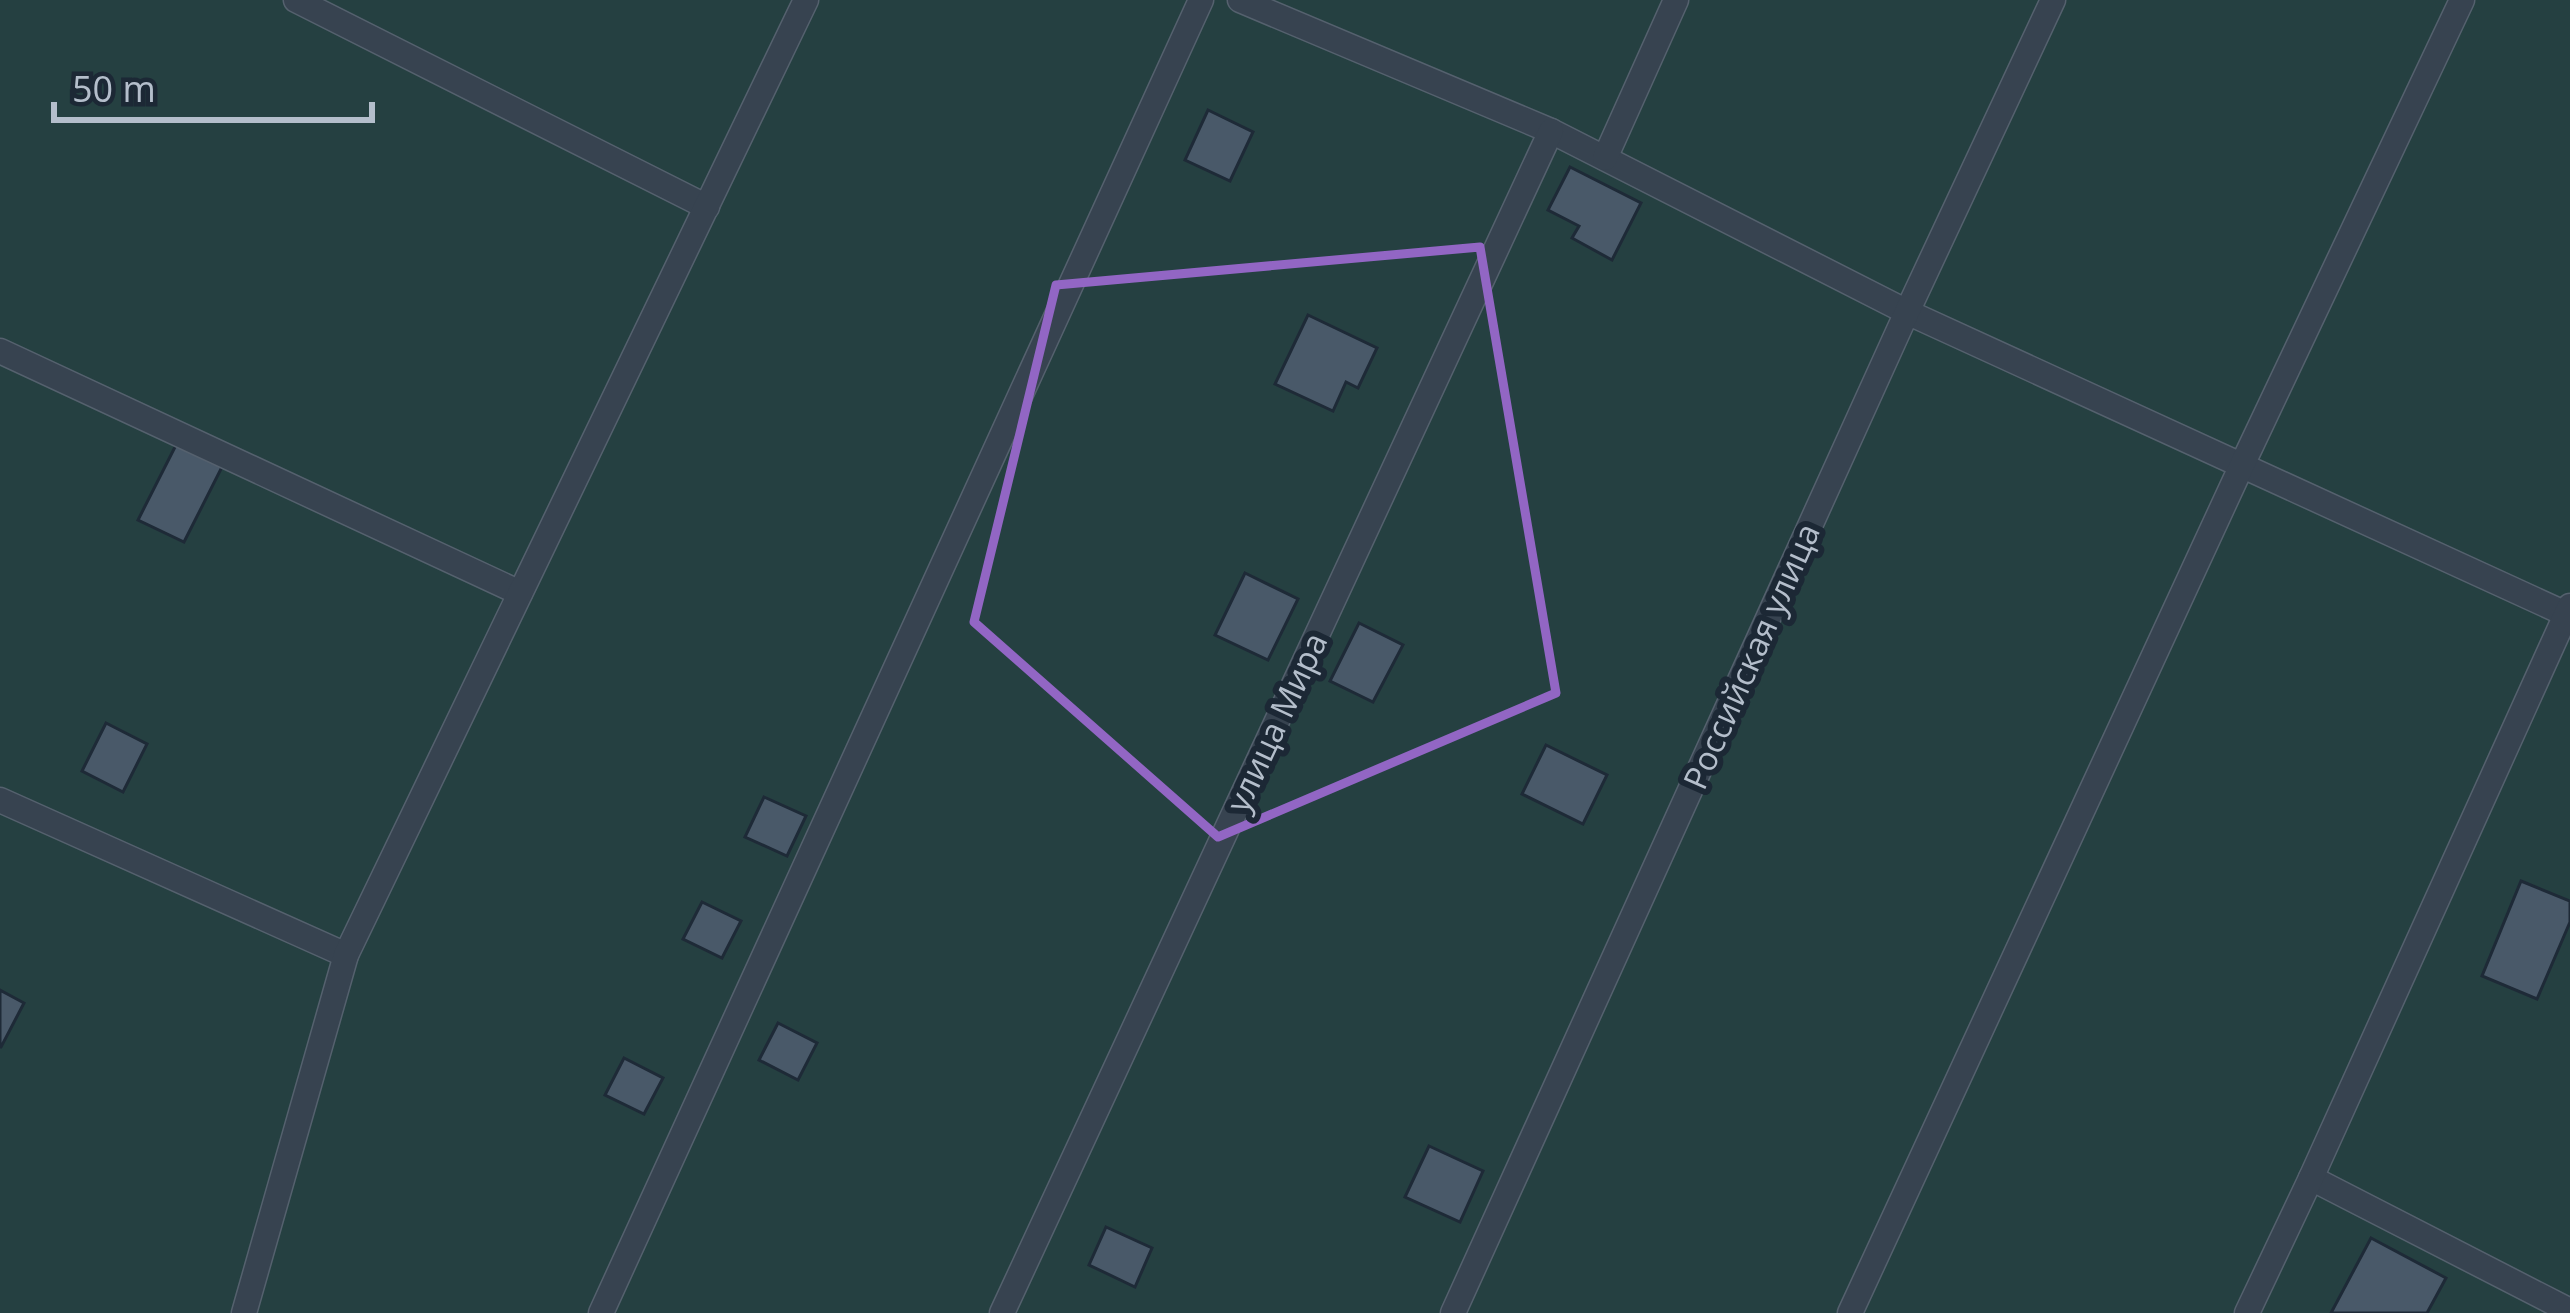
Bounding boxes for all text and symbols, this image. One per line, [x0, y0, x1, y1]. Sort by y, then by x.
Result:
scale bar [54, 48, 372, 122]
text: 50 m [72, 64, 156, 113]
street label: Российская улица [1672, 516, 1830, 796]
street label: улица Мира [1215, 625, 1337, 819]

